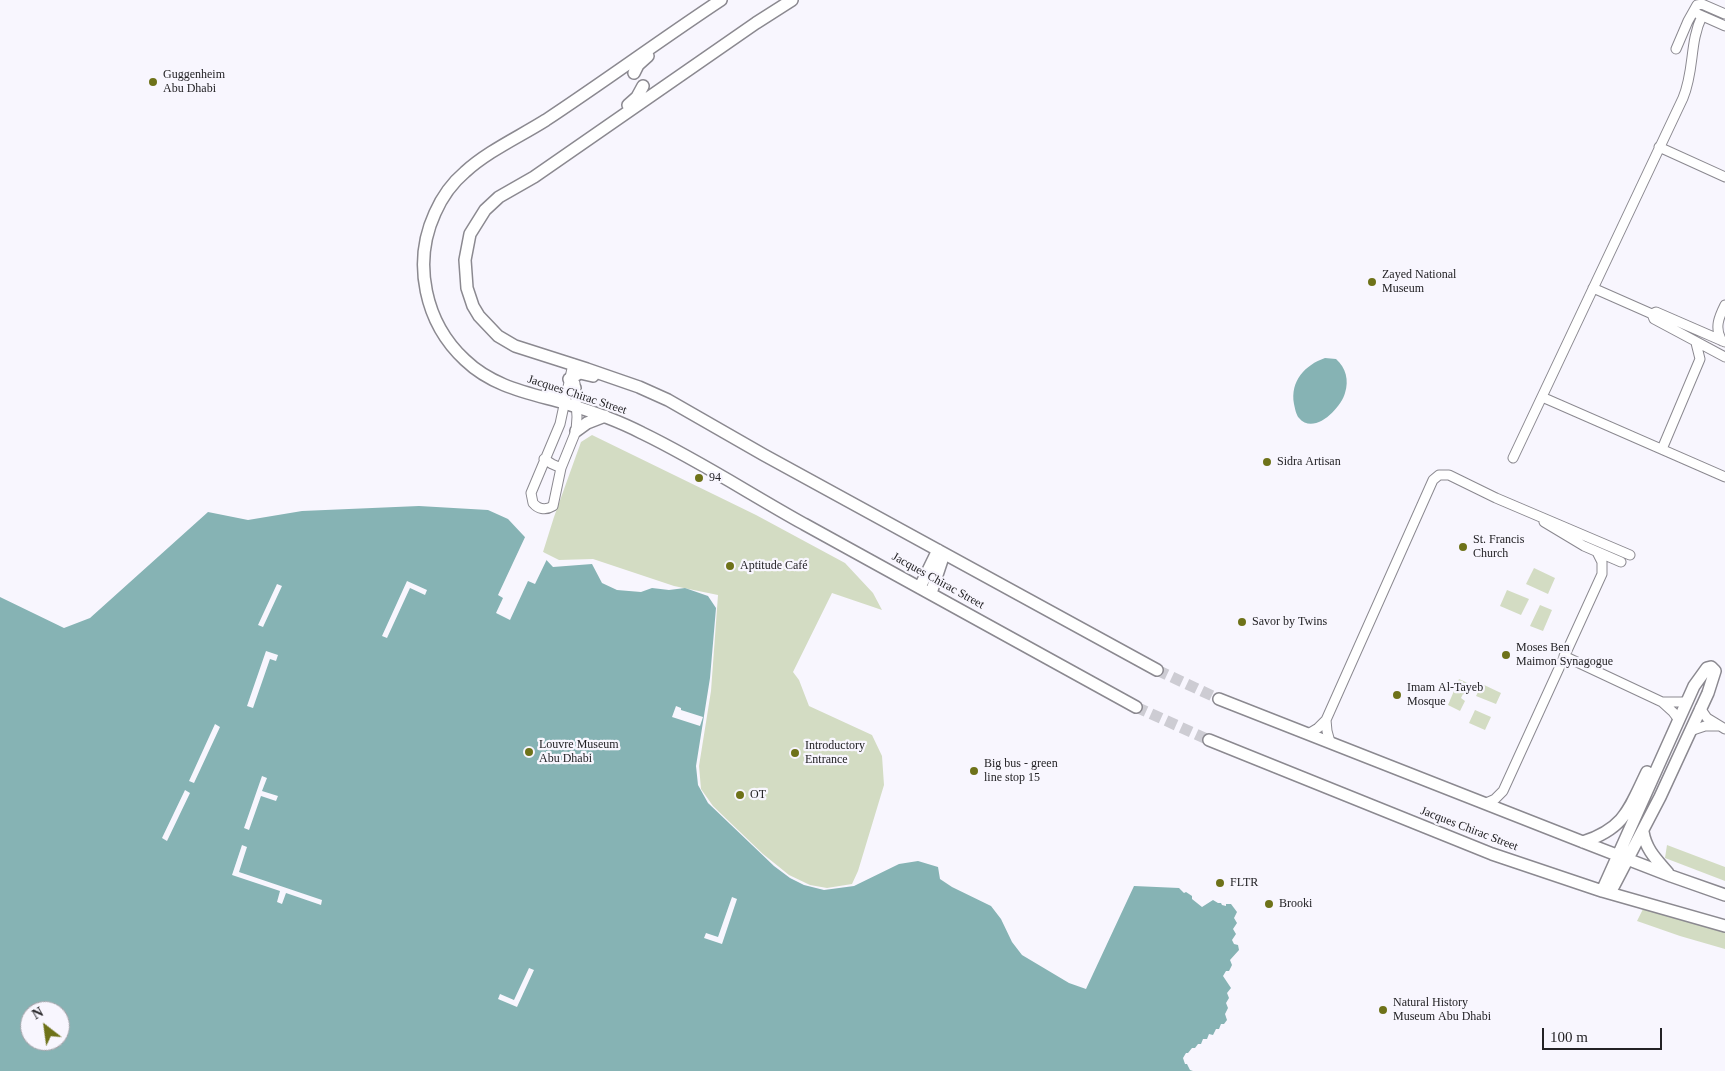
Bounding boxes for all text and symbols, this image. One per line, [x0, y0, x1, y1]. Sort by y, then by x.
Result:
place label: Guggenheim Abu Dhabi [163, 68, 225, 96]
marker: Guggenheim Abu Dhabi [147, 76, 159, 88]
place label: Zayed National Museum [1382, 268, 1456, 296]
marker: Zayed National Museum [1366, 276, 1378, 288]
street label: Jacques Chirac Street [526, 372, 628, 418]
place label: Sidra Artisan [1277, 455, 1341, 469]
marker: Sidra Artisan [1261, 456, 1273, 468]
place label: 94 [709, 471, 721, 485]
marker: 94 [693, 472, 705, 484]
place label: St. Francis Church [1473, 533, 1524, 561]
marker: St. Francis Church [1457, 541, 1469, 553]
street label: Jacques Chirac Street [889, 550, 987, 612]
place label: Aptitude Café [740, 559, 808, 573]
marker: Aptitude Café [724, 560, 736, 572]
place label: Savor by Twins [1252, 615, 1327, 629]
marker: Savor by Twins [1236, 616, 1248, 628]
place label: Moses Ben Maimon Synagogue [1516, 641, 1613, 669]
marker: Moses Ben Maimon Synagogue [1500, 649, 1512, 661]
place label: Imam Al-Tayeb Mosque [1407, 681, 1483, 709]
marker: Imam Al-Tayeb Mosque [1391, 689, 1403, 701]
place label: Louvre Museum Abu Dhabi [539, 738, 619, 766]
place label: Introductory Entrance [805, 739, 865, 767]
marker: Louvre Museum Abu Dhabi [523, 746, 535, 758]
marker: Introductory Entrance [789, 747, 801, 759]
place label: Big bus - green line stop 15 [984, 757, 1058, 785]
marker: Big bus - green line stop 15 [968, 765, 980, 777]
place label: OT [750, 788, 766, 802]
marker: OT [734, 789, 746, 801]
street label: Jacques Chirac Street [1418, 804, 1520, 854]
place label: FLTR [1230, 876, 1258, 890]
marker: FLTR [1214, 877, 1226, 889]
place label: Brooki [1279, 897, 1312, 911]
marker: Brooki [1263, 898, 1275, 910]
place label: Natural History Museum Abu Dhabi [1393, 996, 1491, 1024]
north arrow [20, 1001, 70, 1051]
text: N [30, 1004, 46, 1022]
marker: Natural History Museum Abu Dhabi [1377, 1004, 1389, 1016]
scale bar [1545, 1018, 1665, 1050]
text: 100 m [1550, 1029, 1588, 1045]

